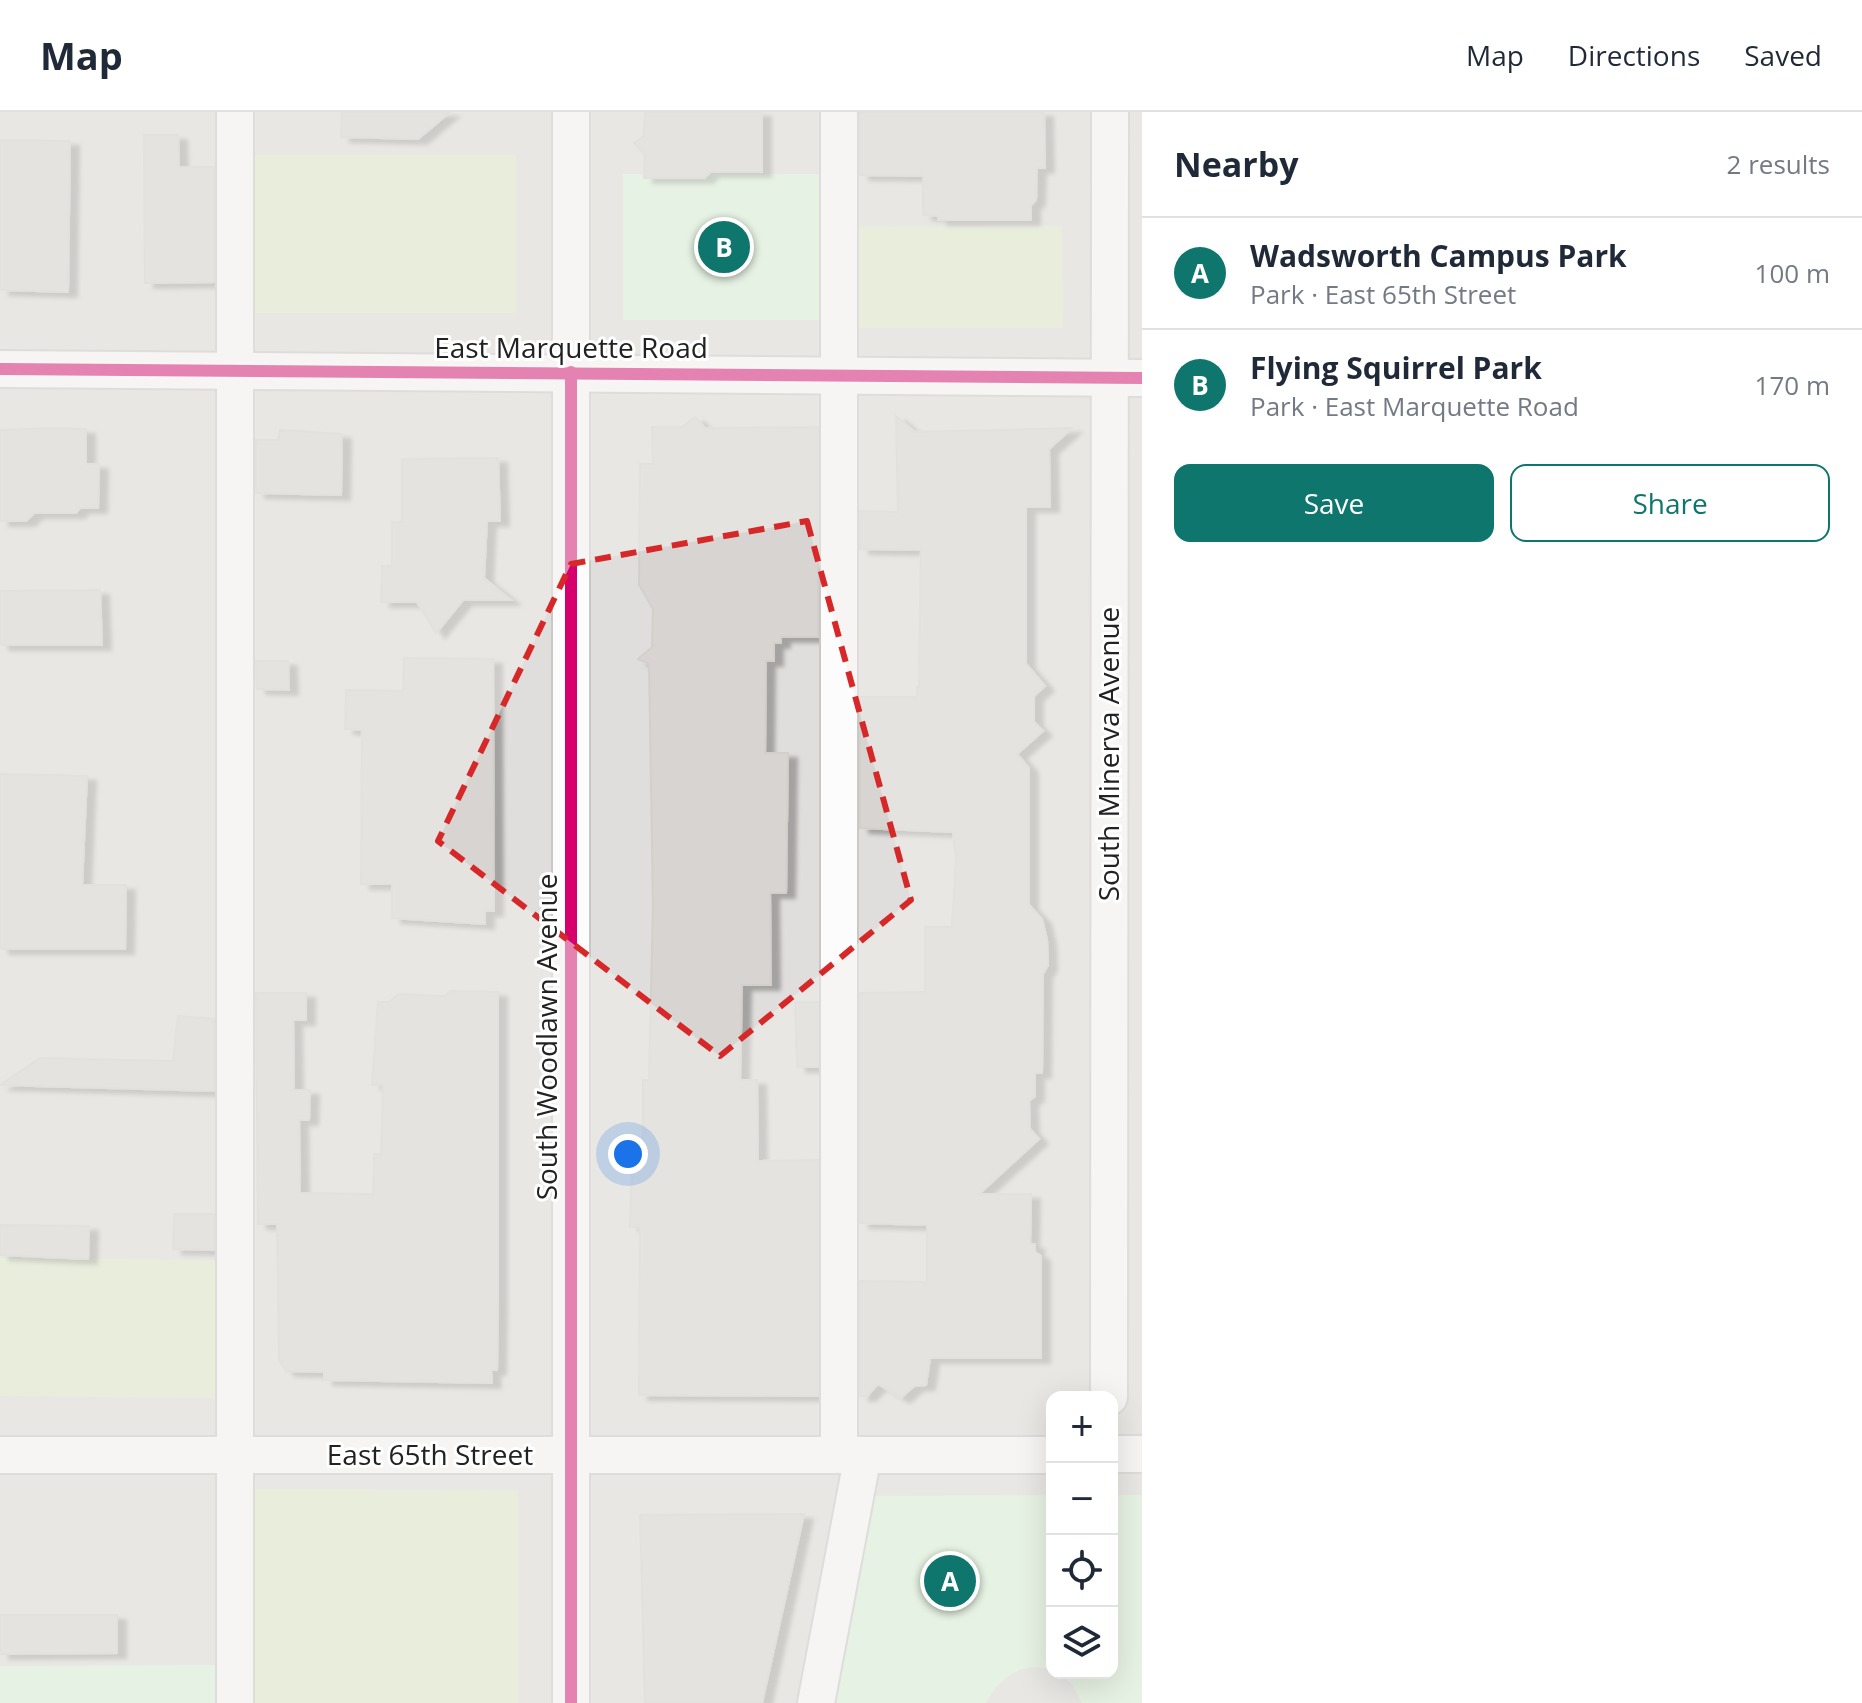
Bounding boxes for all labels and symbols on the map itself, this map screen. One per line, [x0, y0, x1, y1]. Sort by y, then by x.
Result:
pin: B [698, 217, 750, 277]
street label: East Marquette Road [434, 328, 708, 366]
street label: South Minerva Avenue [1089, 607, 1127, 901]
street label: South Woodlawn Avenue [527, 874, 565, 1200]
your location [608, 1134, 648, 1174]
street label: East 65th Street [327, 1435, 533, 1473]
pin: A [924, 1551, 976, 1611]

